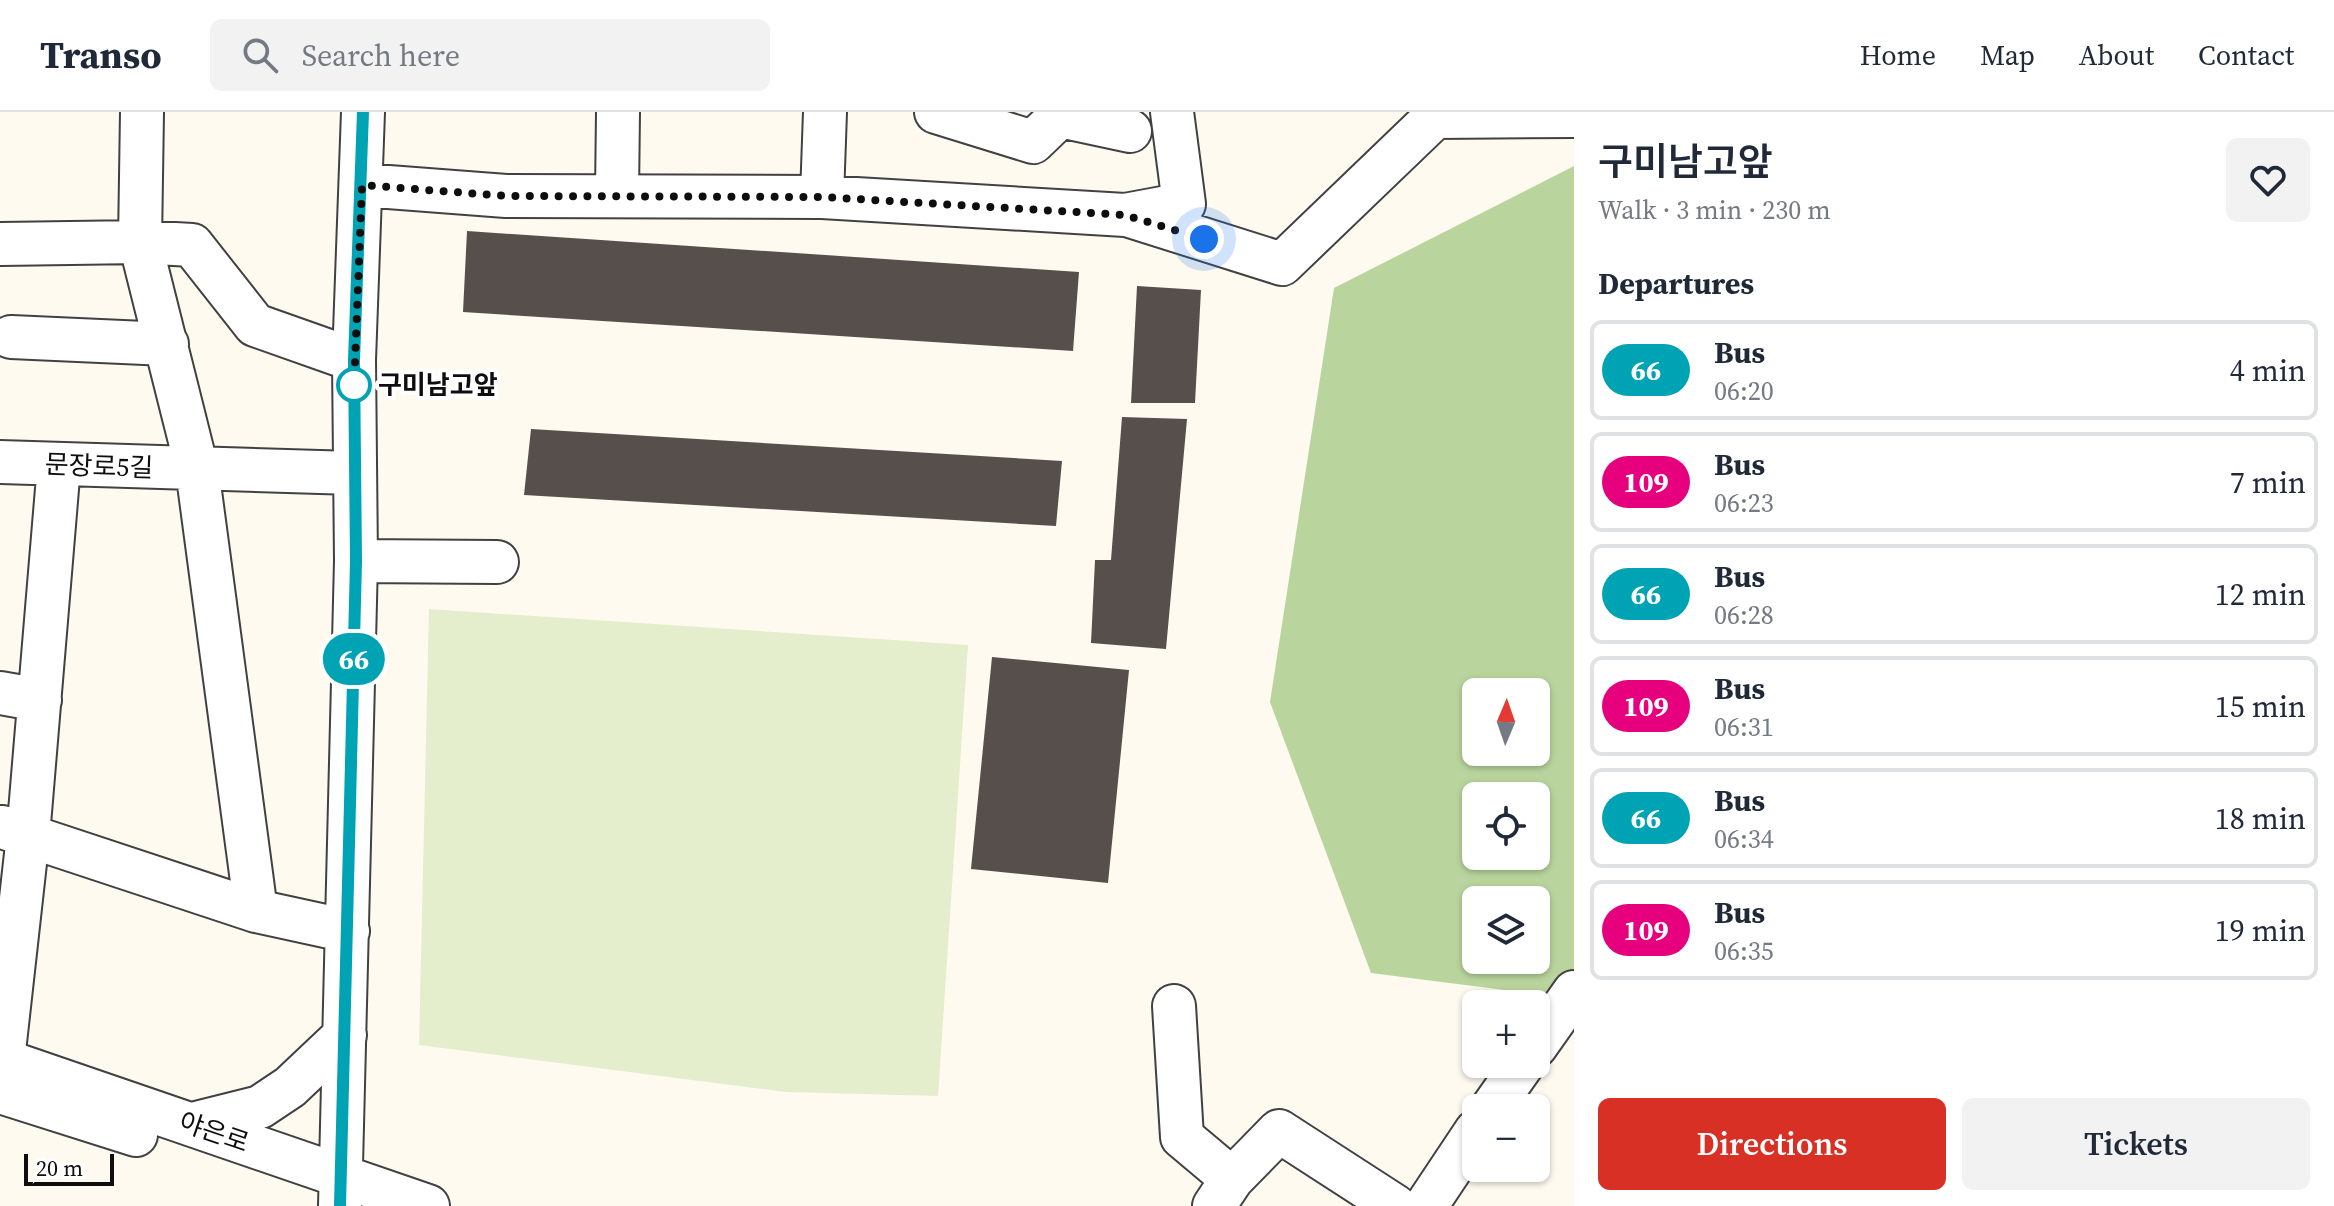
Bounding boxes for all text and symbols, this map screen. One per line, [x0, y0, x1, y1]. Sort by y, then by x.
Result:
search box [210, 19, 770, 91]
text: Transo [40, 29, 162, 81]
icon: search [238, 33, 282, 77]
text: Search here [302, 35, 460, 76]
text: Home [1860, 36, 1936, 74]
text: Map [1980, 36, 2035, 74]
text: About [2079, 36, 2154, 74]
text: Contact [2198, 36, 2294, 74]
text: 구미남고앞 [1598, 136, 1773, 188]
button: heart [2226, 138, 2310, 222]
text: Walk · 3 min · 230 m [1598, 192, 1831, 228]
your location [1184, 219, 1224, 259]
text: Departures [1598, 263, 1754, 304]
text: Bus [1714, 332, 1765, 373]
text: 4 min [2230, 350, 2306, 391]
text: 66 [1631, 351, 1661, 389]
place label: 구미남고앞 [378, 367, 498, 403]
marker: 구미남고앞 [337, 368, 371, 402]
text: 06:20 [1714, 373, 1774, 409]
text: Bus [1714, 444, 1765, 485]
street label: 문장로5길 [44, 446, 154, 486]
text: 7 min [2230, 462, 2306, 503]
text: 109 [1623, 463, 1669, 501]
text: 06:23 [1714, 485, 1774, 521]
text: Bus [1714, 556, 1765, 597]
text: 12 min [2215, 574, 2306, 615]
text: 66 [1631, 575, 1661, 613]
text: 06:28 [1714, 597, 1774, 633]
line badge: 66 [318, 633, 390, 685]
text: 66 [339, 640, 369, 678]
text: Bus [1714, 668, 1765, 709]
north arrow [1462, 678, 1550, 766]
map controls [1462, 678, 1550, 1182]
text: 15 min [2215, 686, 2306, 727]
text: 109 [1623, 687, 1669, 725]
text: 06:31 [1714, 709, 1774, 745]
text: Bus [1714, 780, 1765, 821]
button: locate [1462, 782, 1550, 870]
text: 18 min [2215, 798, 2306, 839]
text: 66 [1631, 799, 1661, 837]
text: 06:34 [1714, 821, 1774, 857]
button: layers [1462, 886, 1550, 974]
text: Bus [1714, 892, 1765, 933]
text: 19 min [2215, 910, 2306, 951]
text: 109 [1623, 911, 1669, 949]
text: 06:35 [1714, 933, 1774, 969]
button: + [1462, 990, 1550, 1078]
button: − [1462, 1094, 1550, 1182]
button: Directions [1598, 1098, 1946, 1190]
button: Tickets [1962, 1098, 2310, 1190]
street label: 야은로 [174, 1103, 254, 1161]
scale bar [24, 1150, 114, 1186]
text: 20 m [36, 1153, 83, 1183]

